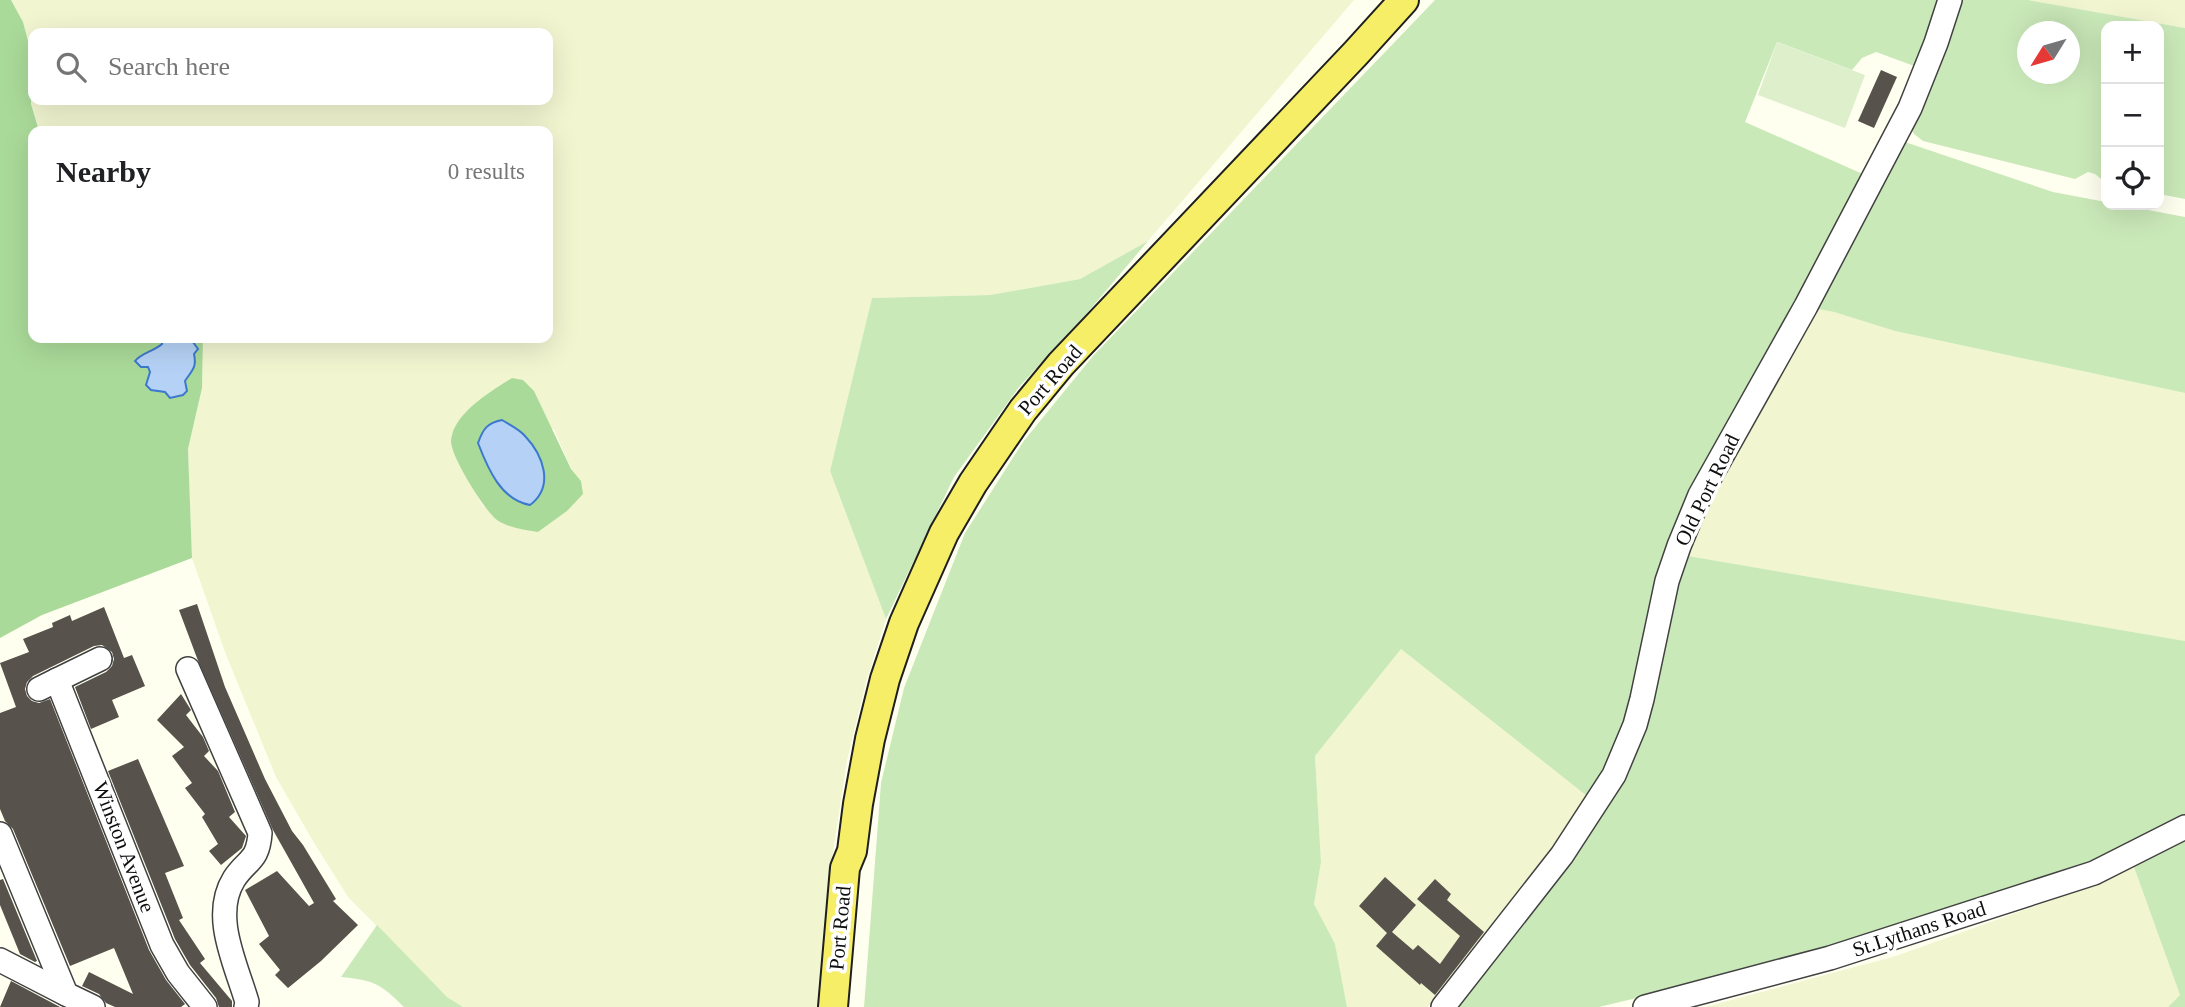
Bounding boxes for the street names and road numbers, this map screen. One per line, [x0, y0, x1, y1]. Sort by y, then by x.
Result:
street label: Port Road [1013, 340, 1087, 420]
street label: Old Port Road [1670, 430, 1745, 550]
street label: Winston Avenue [88, 778, 160, 916]
street label: Port Road [824, 884, 856, 971]
street label: St.Lythans Road [1849, 896, 1989, 962]

